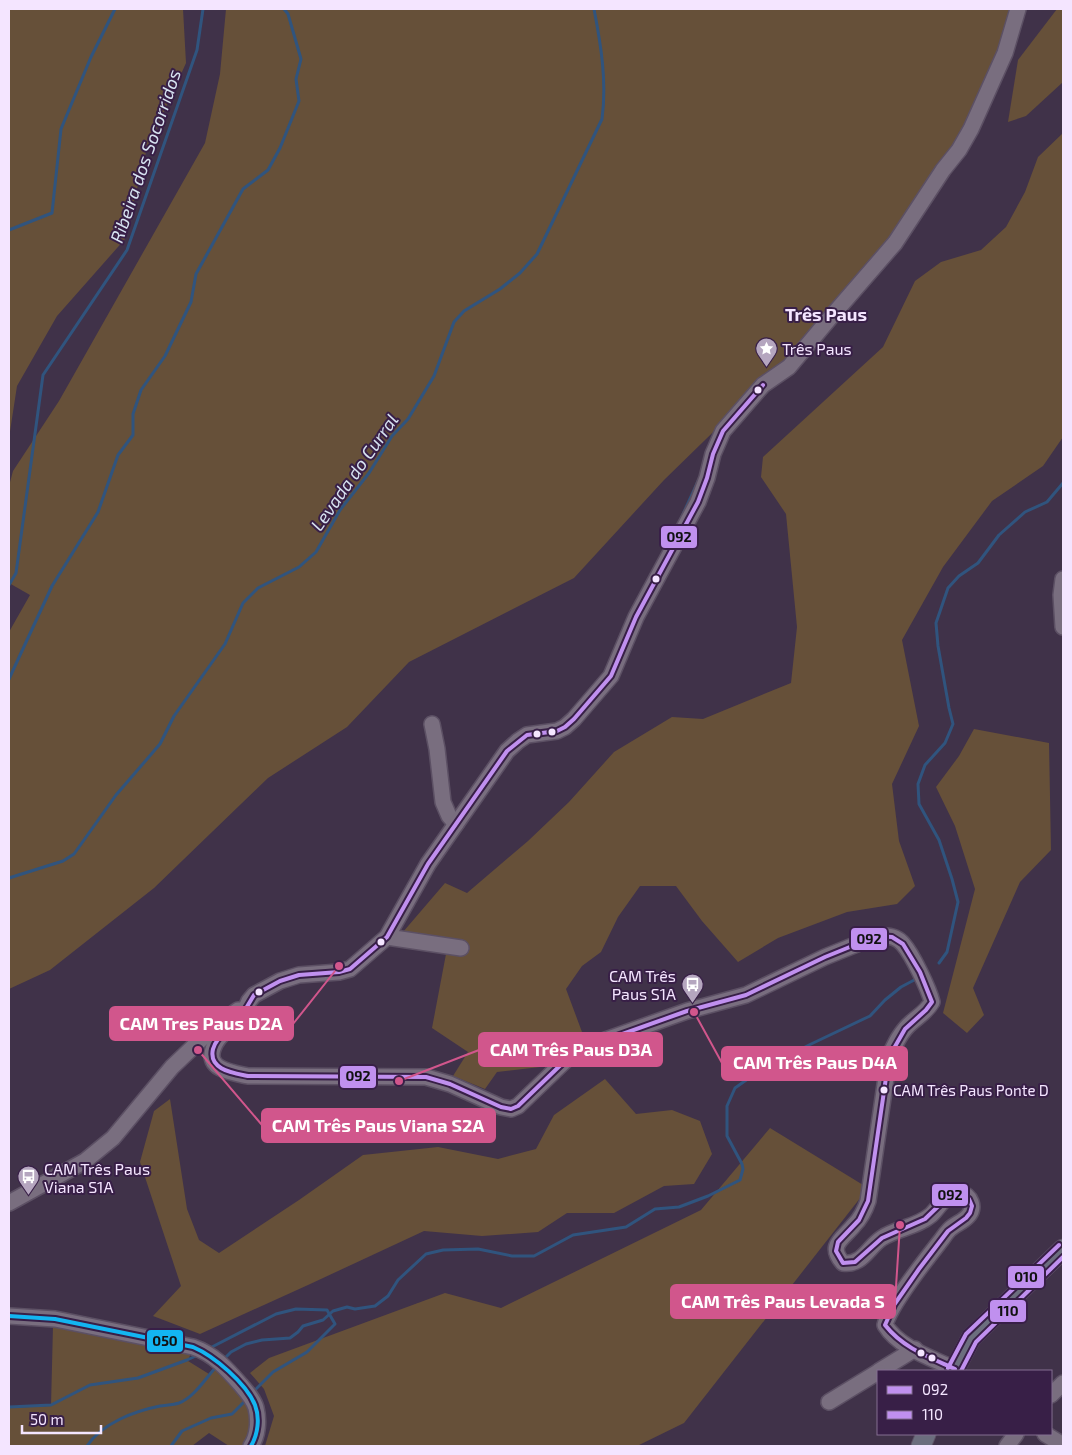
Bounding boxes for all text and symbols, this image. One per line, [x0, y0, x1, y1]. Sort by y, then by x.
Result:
water label: Ribeira dos Socorridos [105, 66, 185, 246]
district label: Três Paus [785, 303, 867, 325]
place icon: Três Paus [754, 336, 778, 367]
place label: Três Paus [782, 339, 852, 358]
unlabelled marker [753, 385, 763, 395]
water label: Levada do Curral [305, 409, 403, 535]
line badge: 092 [660, 525, 698, 549]
text: 092 [666, 528, 692, 545]
unlabelled marker [651, 574, 661, 584]
unlabelled marker [547, 727, 557, 737]
unlabelled marker [532, 729, 542, 739]
line badge: 092 [850, 927, 888, 951]
text: 092 [856, 930, 882, 947]
unlabelled marker [376, 937, 386, 947]
place label: CAM Três Paus S1A [609, 966, 676, 1003]
bus stop icon: CAM Três Paus S1A [680, 972, 704, 1003]
unlabelled marker [254, 987, 264, 997]
callout: CAM Tres Paus D2A [110, 1007, 293, 1040]
text: CAM Tres Paus D2A [120, 1012, 283, 1034]
callout: CAM Três Paus D3A [479, 1033, 662, 1066]
text: CAM Três Paus D3A [490, 1038, 653, 1060]
callout: CAM Três Paus D4A [722, 1047, 907, 1080]
text: CAM Três Paus D4A [733, 1051, 897, 1073]
line badge: 092 [339, 1065, 377, 1089]
text: 092 [345, 1067, 371, 1084]
place label: CAM Três Paus Ponte D [893, 1081, 1049, 1099]
marker: CAM Três Paus Ponte D [879, 1085, 889, 1095]
callout: CAM Três Paus Viana S2A [262, 1109, 495, 1142]
text: CAM Três Paus Viana S2A [272, 1114, 484, 1136]
place label: CAM Três Paus Viana S1A [44, 1159, 150, 1196]
bus stop icon: CAM Três Paus Viana S1A [16, 1165, 40, 1196]
line badge: 092 [931, 1183, 969, 1207]
text: 092 [937, 1186, 963, 1203]
line badge: 010 [1007, 1265, 1045, 1289]
text: 010 [1014, 1268, 1038, 1285]
callout: CAM Três Paus Levada S [671, 1285, 895, 1318]
text: CAM Três Paus Levada S [681, 1290, 885, 1312]
line badge: 110 [989, 1299, 1027, 1323]
text: 110 [998, 1302, 1019, 1319]
line badge: 050 [146, 1329, 184, 1353]
text: 050 [152, 1332, 178, 1349]
unlabelled marker [916, 1348, 926, 1358]
unlabelled marker [927, 1353, 937, 1363]
legend [877, 1370, 1052, 1435]
text: 092 [922, 1380, 948, 1398]
scale bar [22, 1402, 101, 1434]
text: 110 [922, 1405, 943, 1423]
text: 50 m [30, 1410, 64, 1428]

